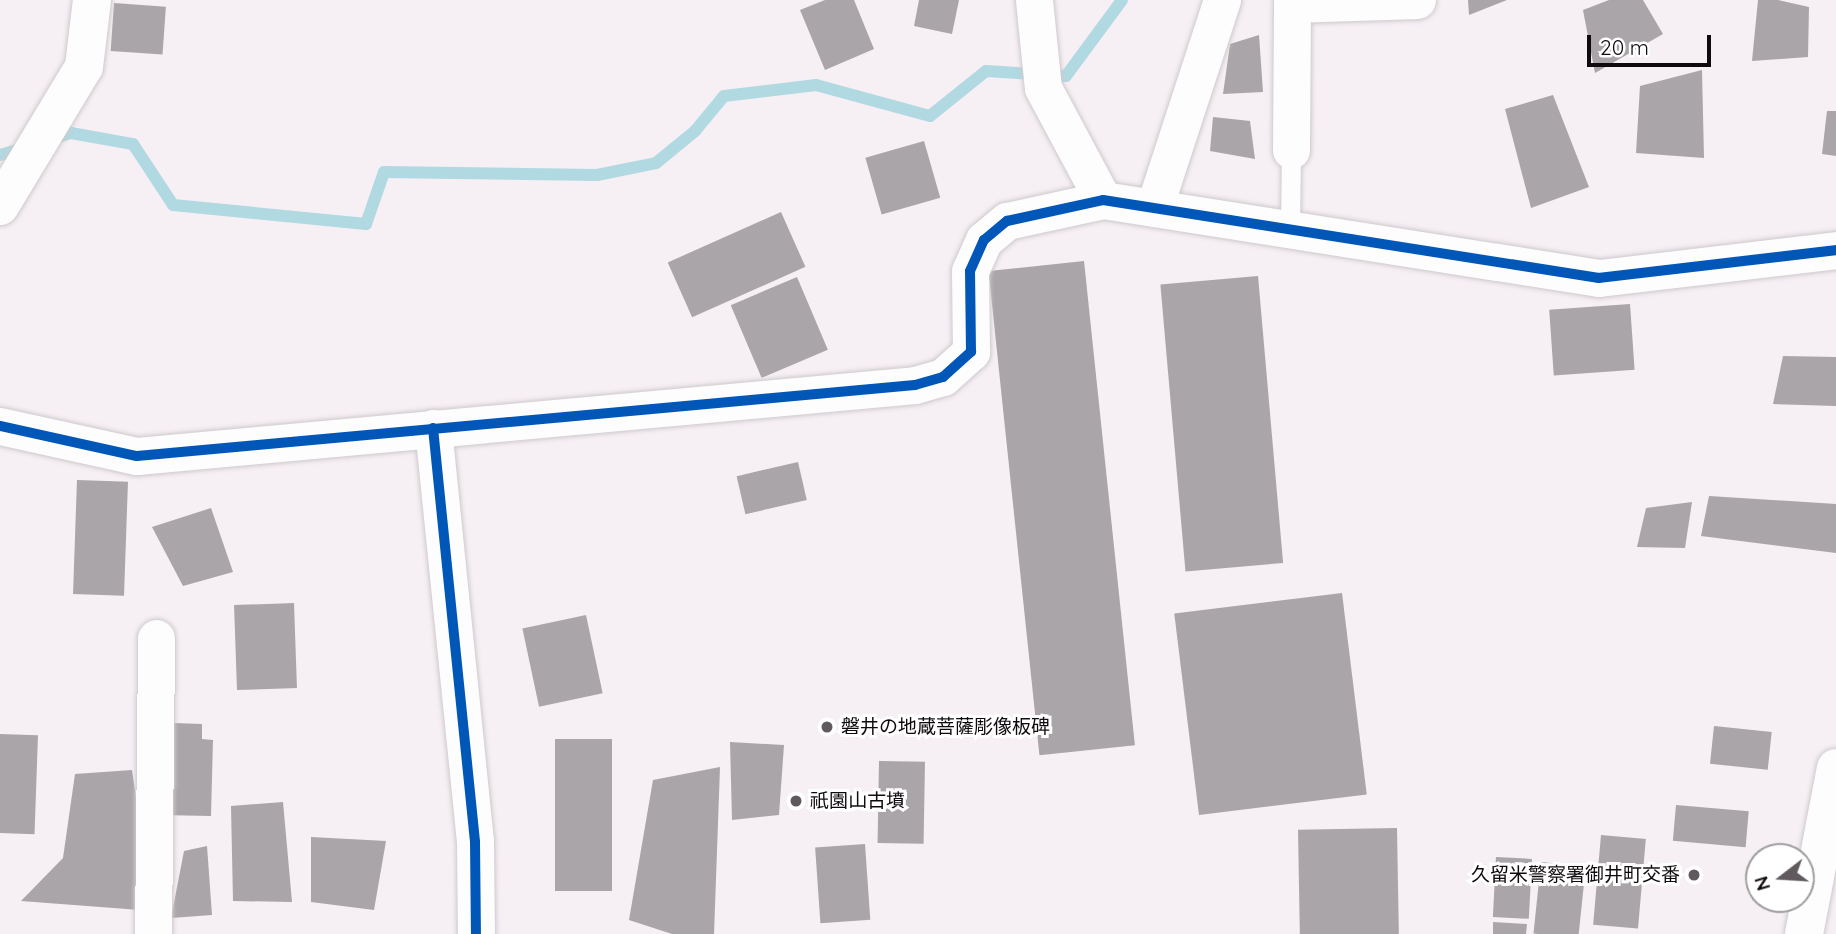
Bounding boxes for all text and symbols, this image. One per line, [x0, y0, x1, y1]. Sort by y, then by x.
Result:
scale bar [1591, 21, 1715, 65]
text: 20 m [1600, 34, 1649, 60]
place label: 磐井の地蔵菩薩彫像板碑 [841, 716, 1050, 738]
marker: 磐井の地蔵菩薩彫像板碑 [819, 719, 835, 735]
place label: 祇園山古墳 [810, 790, 905, 812]
marker: 祇園山古墳 [788, 793, 804, 809]
north arrow [1745, 843, 1815, 913]
place label: 久留米警察署御井町交番 [1471, 864, 1680, 886]
marker: 久留米警察署御井町交番 [1686, 867, 1702, 883]
text: N [1748, 873, 1775, 894]

